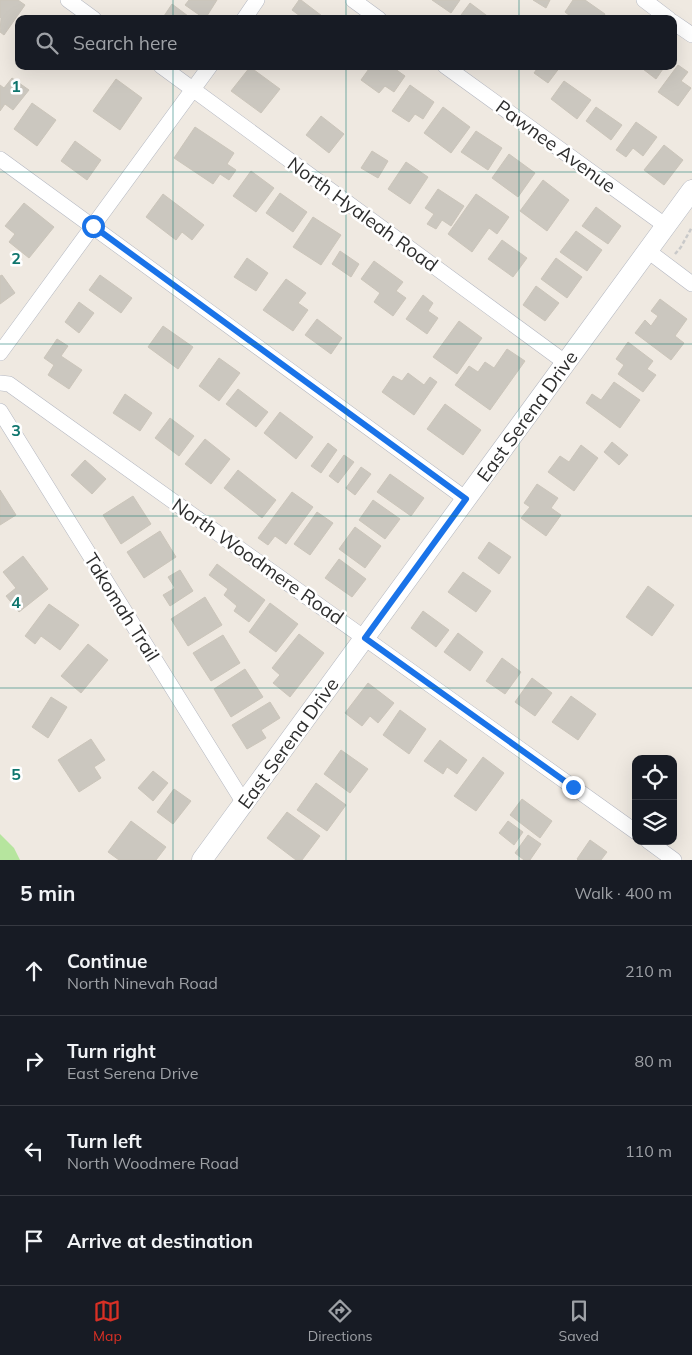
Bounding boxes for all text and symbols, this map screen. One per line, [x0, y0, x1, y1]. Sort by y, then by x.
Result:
search box [15, 15, 677, 70]
icon: search [33, 29, 61, 57]
text: Search here [73, 31, 177, 55]
text: 1 [11, 76, 21, 96]
street label: Pawnee Avenue [491, 94, 621, 198]
street label: North Hyaleah Road [283, 151, 443, 277]
route start [82, 215, 105, 238]
text: 2 [11, 248, 21, 268]
street label: East Serena Drive [471, 346, 583, 486]
text: 3 [11, 420, 21, 440]
street label: North Woodmere Road [168, 493, 348, 629]
street label: Takomah Trail [79, 548, 165, 666]
text: 4 [11, 592, 21, 612]
street label: East Serena Drive [232, 673, 344, 813]
map controls [632, 755, 677, 845]
button: locate [632, 755, 677, 800]
text: 5 [11, 764, 21, 784]
route end [562, 776, 585, 799]
button: layers [632, 800, 677, 845]
text: 5 min [20, 880, 75, 906]
text: Walk · 400 m [574, 883, 672, 903]
text: Continue [67, 949, 147, 973]
icon: ahead [20, 957, 48, 985]
text: 210 m [625, 961, 672, 981]
text: North Ninevah Road [67, 973, 218, 993]
text: Turn right [67, 1039, 156, 1063]
icon: right [20, 1047, 48, 1075]
text: 80 m [635, 1051, 672, 1071]
text: East Serena Drive [67, 1063, 198, 1083]
text: Turn left [67, 1129, 142, 1153]
icon: left [20, 1137, 48, 1165]
text: 110 m [625, 1141, 672, 1161]
text: North Woodmere Road [67, 1153, 239, 1173]
icon: arrive [20, 1227, 48, 1255]
text: Arrive at destination [67, 1229, 253, 1253]
tab: Map [93, 1297, 122, 1345]
tab: Directions [308, 1297, 373, 1345]
tab: Saved [559, 1297, 599, 1345]

